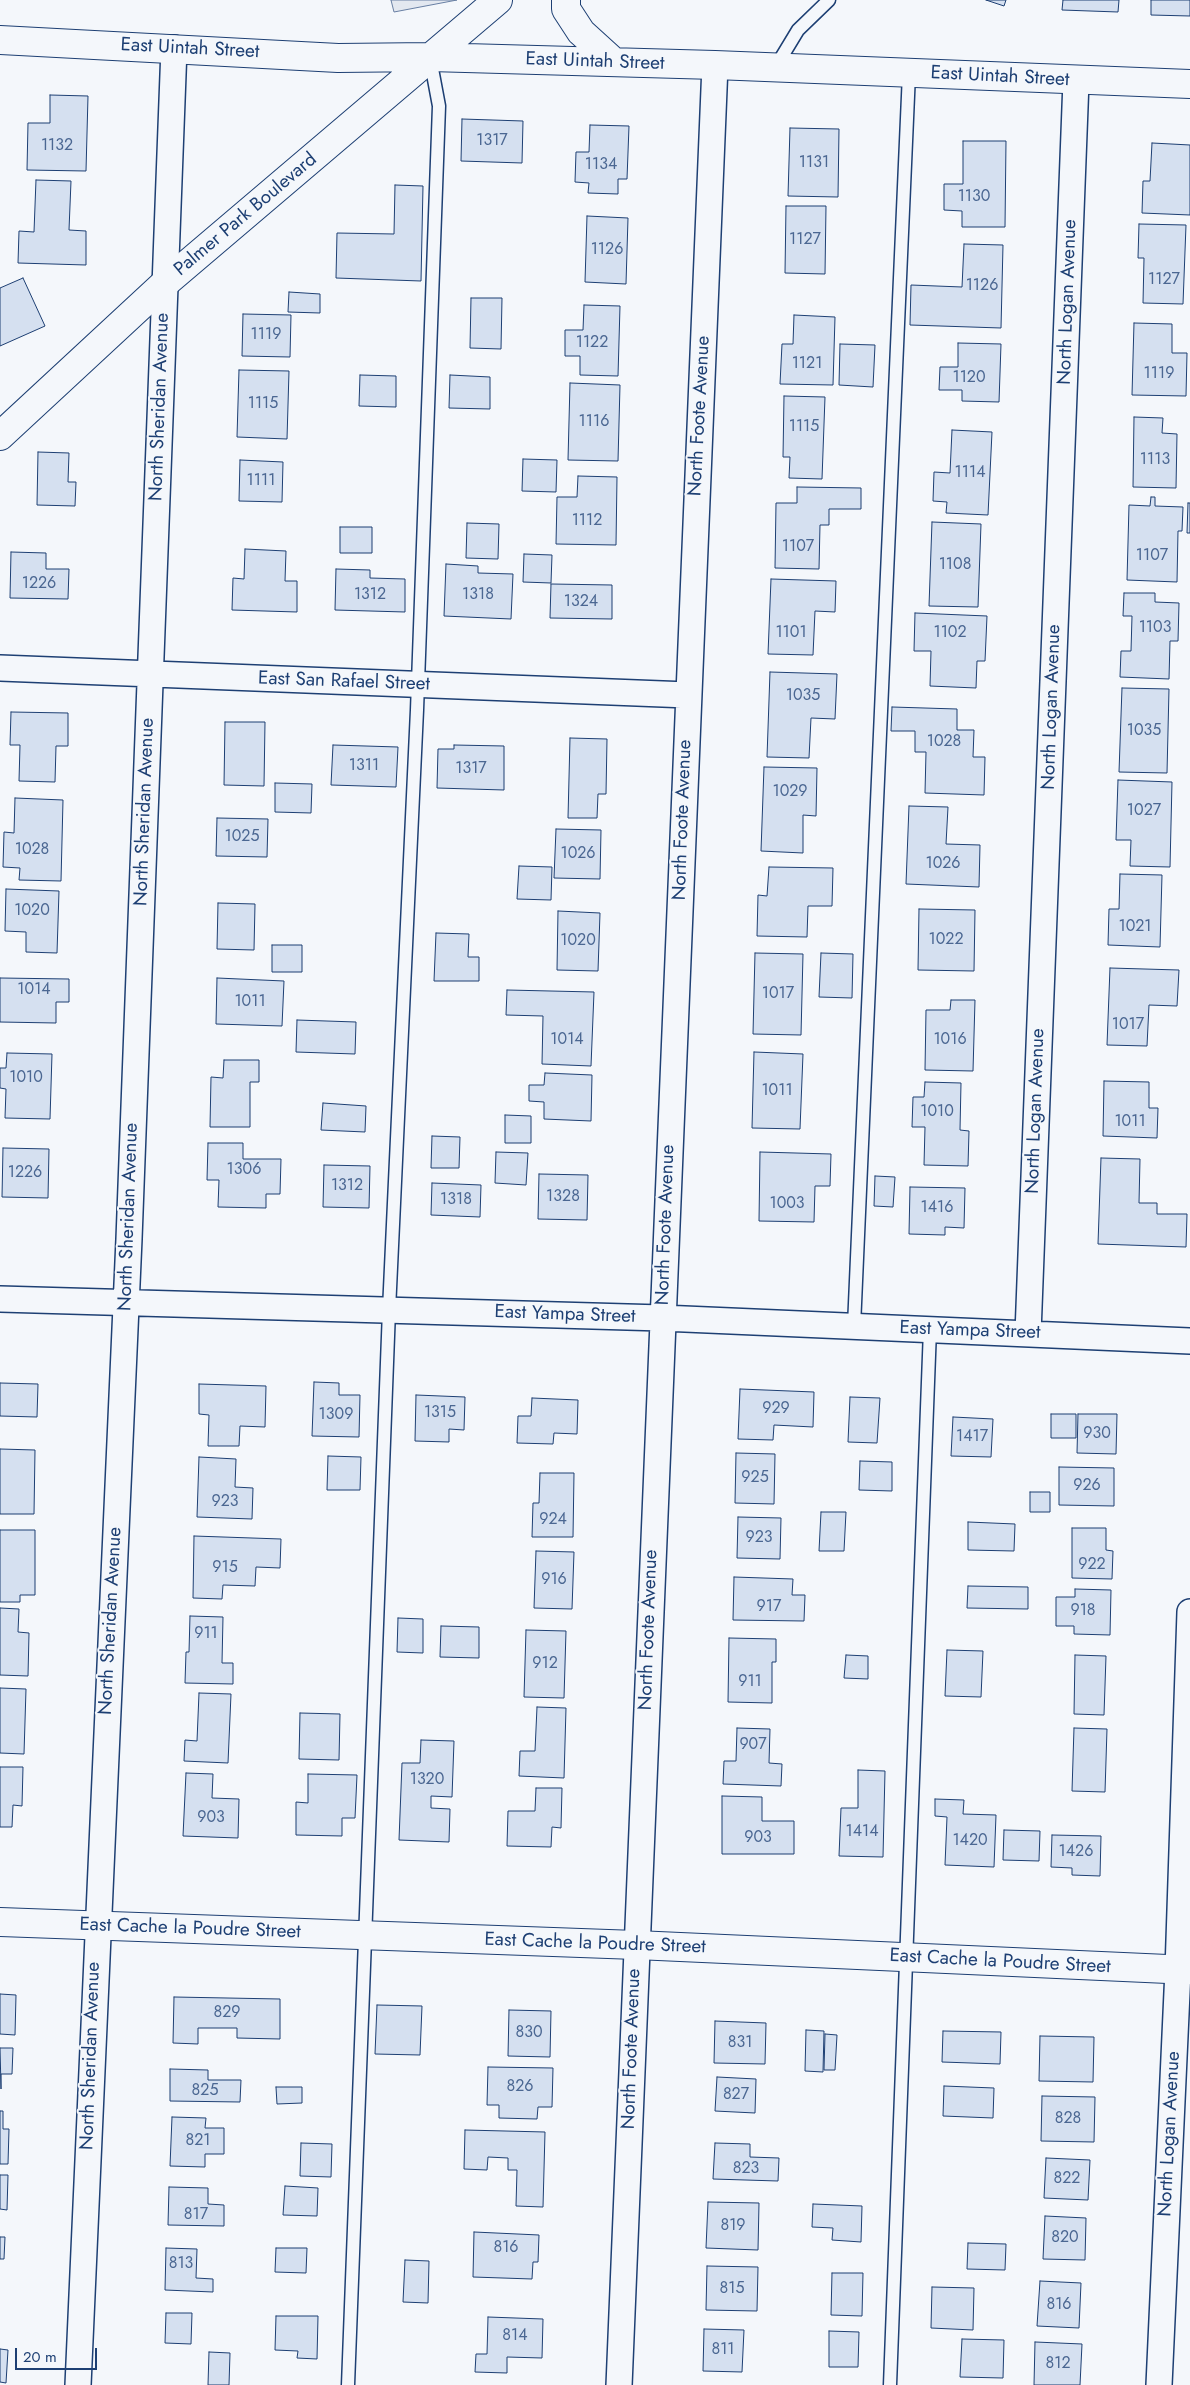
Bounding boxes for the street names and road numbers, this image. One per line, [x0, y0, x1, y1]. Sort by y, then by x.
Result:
street label: East Uintah Street [120, 34, 260, 64]
street label: East Uintah Street [525, 48, 665, 76]
street label: East Uintah Street [930, 62, 1070, 92]
street label: Palmer Park Boulevard [170, 149, 322, 281]
street label: North Logan Avenue [1054, 219, 1082, 385]
street label: North Sheridan Avenue [145, 313, 175, 501]
street label: North Foote Avenue [684, 335, 716, 497]
street label: North Logan Avenue [1038, 624, 1066, 790]
street label: East San Rafael Street [258, 668, 430, 696]
street label: North Sheridan Avenue [130, 718, 160, 906]
street label: North Foote Avenue [669, 739, 697, 901]
street label: North Logan Avenue [1022, 1028, 1050, 1194]
street label: North Sheridan Avenue [114, 1123, 144, 1311]
street label: North Foote Avenue [652, 1144, 680, 1306]
street label: East Yampa Street [494, 1301, 636, 1329]
street label: East Yampa Street [899, 1317, 1041, 1345]
street label: North Sheridan Avenue [95, 1526, 127, 1716]
street label: North Foote Avenue [635, 1549, 663, 1711]
street label: East Cache la Poudre Street [79, 1914, 301, 1944]
street label: East Cache la Poudre Street [484, 1929, 706, 1959]
street label: East Cache la Poudre Street [889, 1945, 1111, 1979]
street label: North Sheridan Avenue [76, 1962, 106, 2150]
street label: North Foote Avenue [618, 1968, 646, 2130]
street label: North Logan Avenue [1154, 2051, 1186, 2217]

